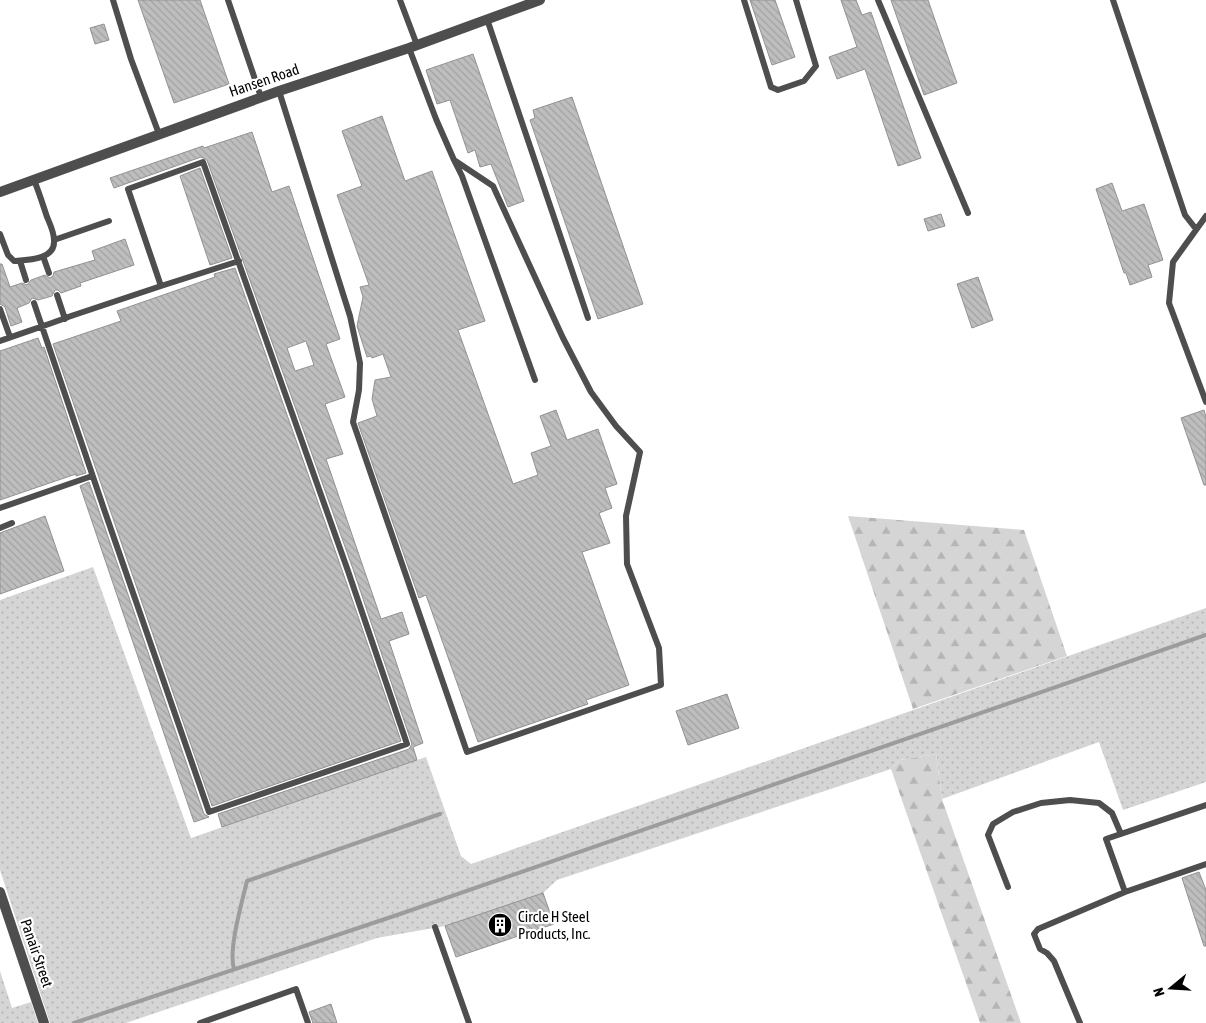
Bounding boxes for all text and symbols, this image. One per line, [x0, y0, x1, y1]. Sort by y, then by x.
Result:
street label: Hansen Road [227, 60, 301, 100]
place label: Circle H Steel Products, Inc. [518, 908, 591, 942]
building icon: Circle H Steel Products, Inc. [487, 912, 513, 938]
street label: Panair Street [17, 917, 57, 989]
north arrow [1146, 963, 1196, 1013]
text: N [1150, 986, 1168, 998]

